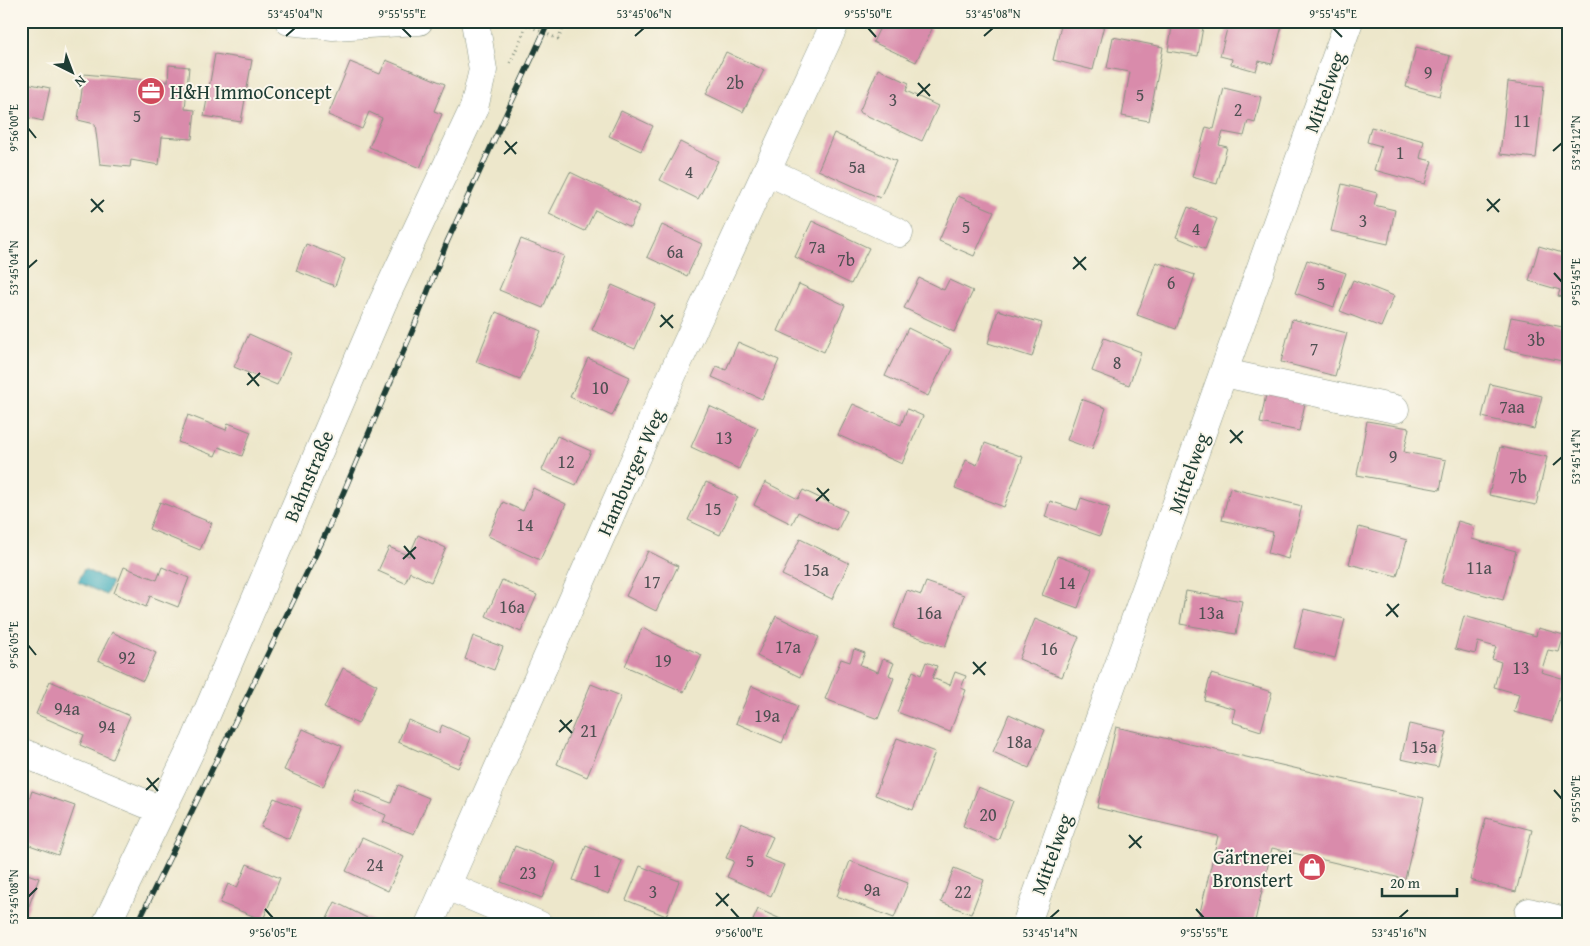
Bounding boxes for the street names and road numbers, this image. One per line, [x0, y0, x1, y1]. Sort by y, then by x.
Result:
street label: Mittelweg [1296, 47, 1352, 137]
street label: Hamburger Weg [589, 404, 671, 540]
street label: Bahnstraße [276, 426, 340, 526]
street label: Mittelweg [1160, 428, 1216, 518]
street label: Mittelweg [1023, 809, 1079, 899]

